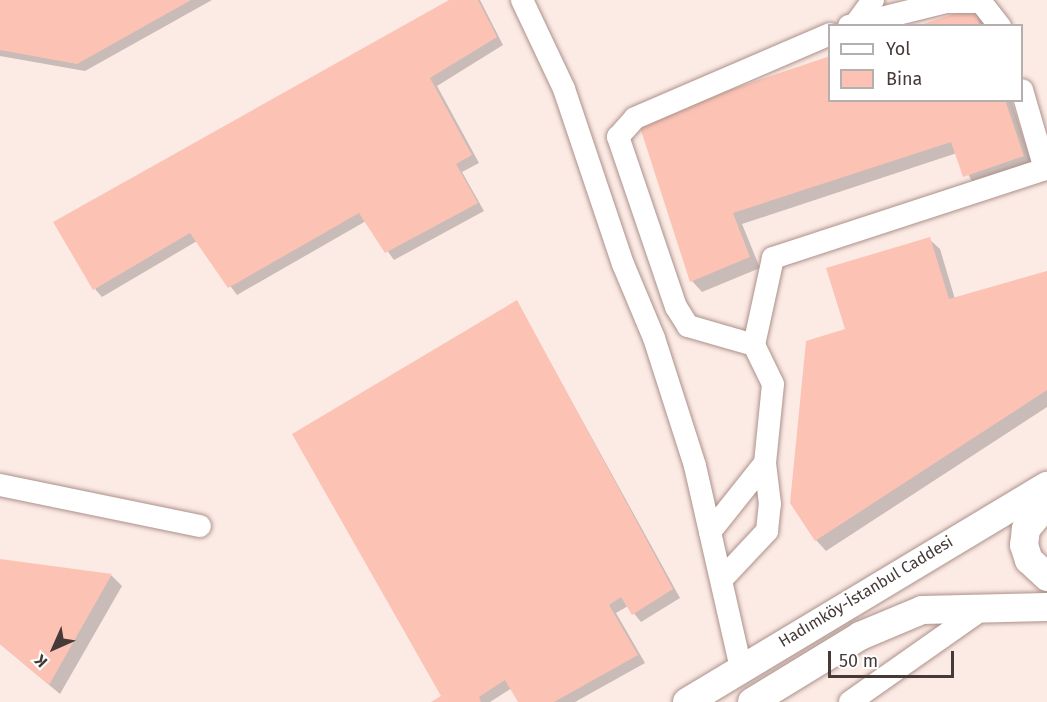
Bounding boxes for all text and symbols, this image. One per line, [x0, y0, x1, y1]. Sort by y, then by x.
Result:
legend [828, 24, 1023, 102]
text: Yol [886, 38, 911, 60]
text: Bina [886, 68, 922, 90]
street label: Hadımköy-İstanbul Caddesi [775, 532, 957, 652]
north arrow [24, 618, 84, 678]
scale bar [831, 639, 957, 677]
text: 50 m [839, 650, 878, 672]
text: K [31, 651, 51, 671]

